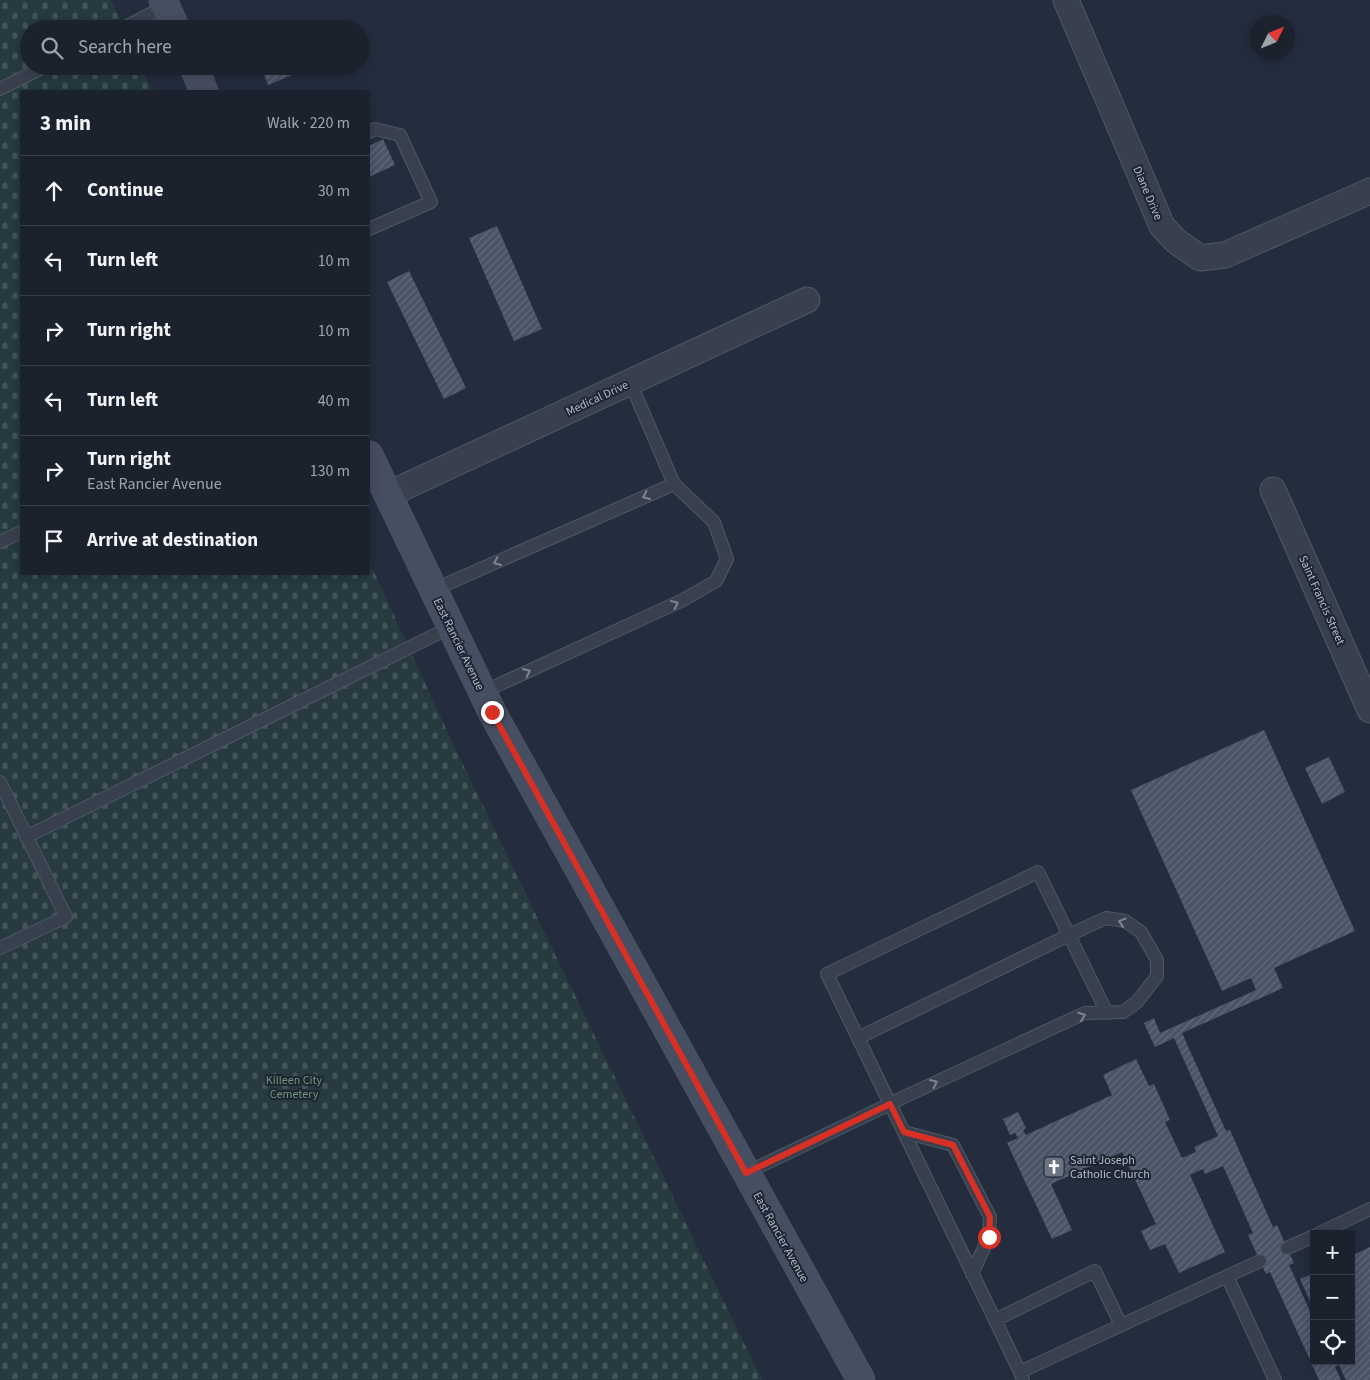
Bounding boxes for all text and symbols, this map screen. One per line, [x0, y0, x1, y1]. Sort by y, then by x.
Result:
north arrow [1250, 15, 1295, 60]
search box [20, 20, 370, 75]
icon: search [38, 34, 66, 62]
text: Search here [78, 34, 172, 61]
text: 3 min [40, 108, 91, 138]
text: Walk · 220 m [267, 112, 350, 134]
street label: Diane Drive [1129, 163, 1167, 223]
icon: ahead [40, 177, 68, 205]
text: Continue [87, 177, 164, 204]
text: 30 m [318, 180, 350, 202]
icon: left [40, 247, 68, 275]
text: Turn left [87, 247, 158, 274]
text: 10 m [318, 250, 350, 272]
icon: right [40, 317, 68, 345]
text: Turn right [87, 317, 171, 344]
text: 10 m [318, 320, 350, 342]
street label: Medical Drive [563, 377, 631, 420]
icon: left [40, 387, 68, 415]
text: Turn left [87, 387, 158, 414]
text: 40 m [318, 390, 350, 412]
text: Turn right [87, 446, 171, 473]
icon: right [40, 457, 68, 485]
text: 130 m [310, 460, 350, 482]
text: East Rancier Avenue [87, 473, 222, 495]
one-way arrow [642, 490, 651, 501]
icon: arrive [40, 527, 68, 555]
text: Arrive at destination [87, 527, 258, 554]
street label: Saint Francis Street [1294, 553, 1349, 648]
one-way arrow [493, 555, 502, 566]
street label: East Rancier Avenue [429, 595, 488, 693]
one-way arrow [670, 600, 679, 611]
one-way arrow [522, 668, 531, 678]
route end [481, 701, 504, 724]
one-way arrow [1118, 918, 1126, 928]
one-way arrow [1077, 1011, 1086, 1021]
park label: Killeen City Cemetery [266, 1072, 323, 1103]
one-way arrow [929, 1079, 938, 1090]
place label: Saint Joseph Catholic Church [1070, 1152, 1150, 1183]
church icon: Saint Joseph Catholic Church [1042, 1155, 1066, 1179]
street label: East Rancier Avenue [749, 1189, 812, 1286]
route start [978, 1226, 1001, 1249]
map controls [1310, 1230, 1355, 1365]
button: + [1310, 1230, 1355, 1275]
button: − [1310, 1275, 1355, 1320]
button: locate [1310, 1320, 1355, 1365]

